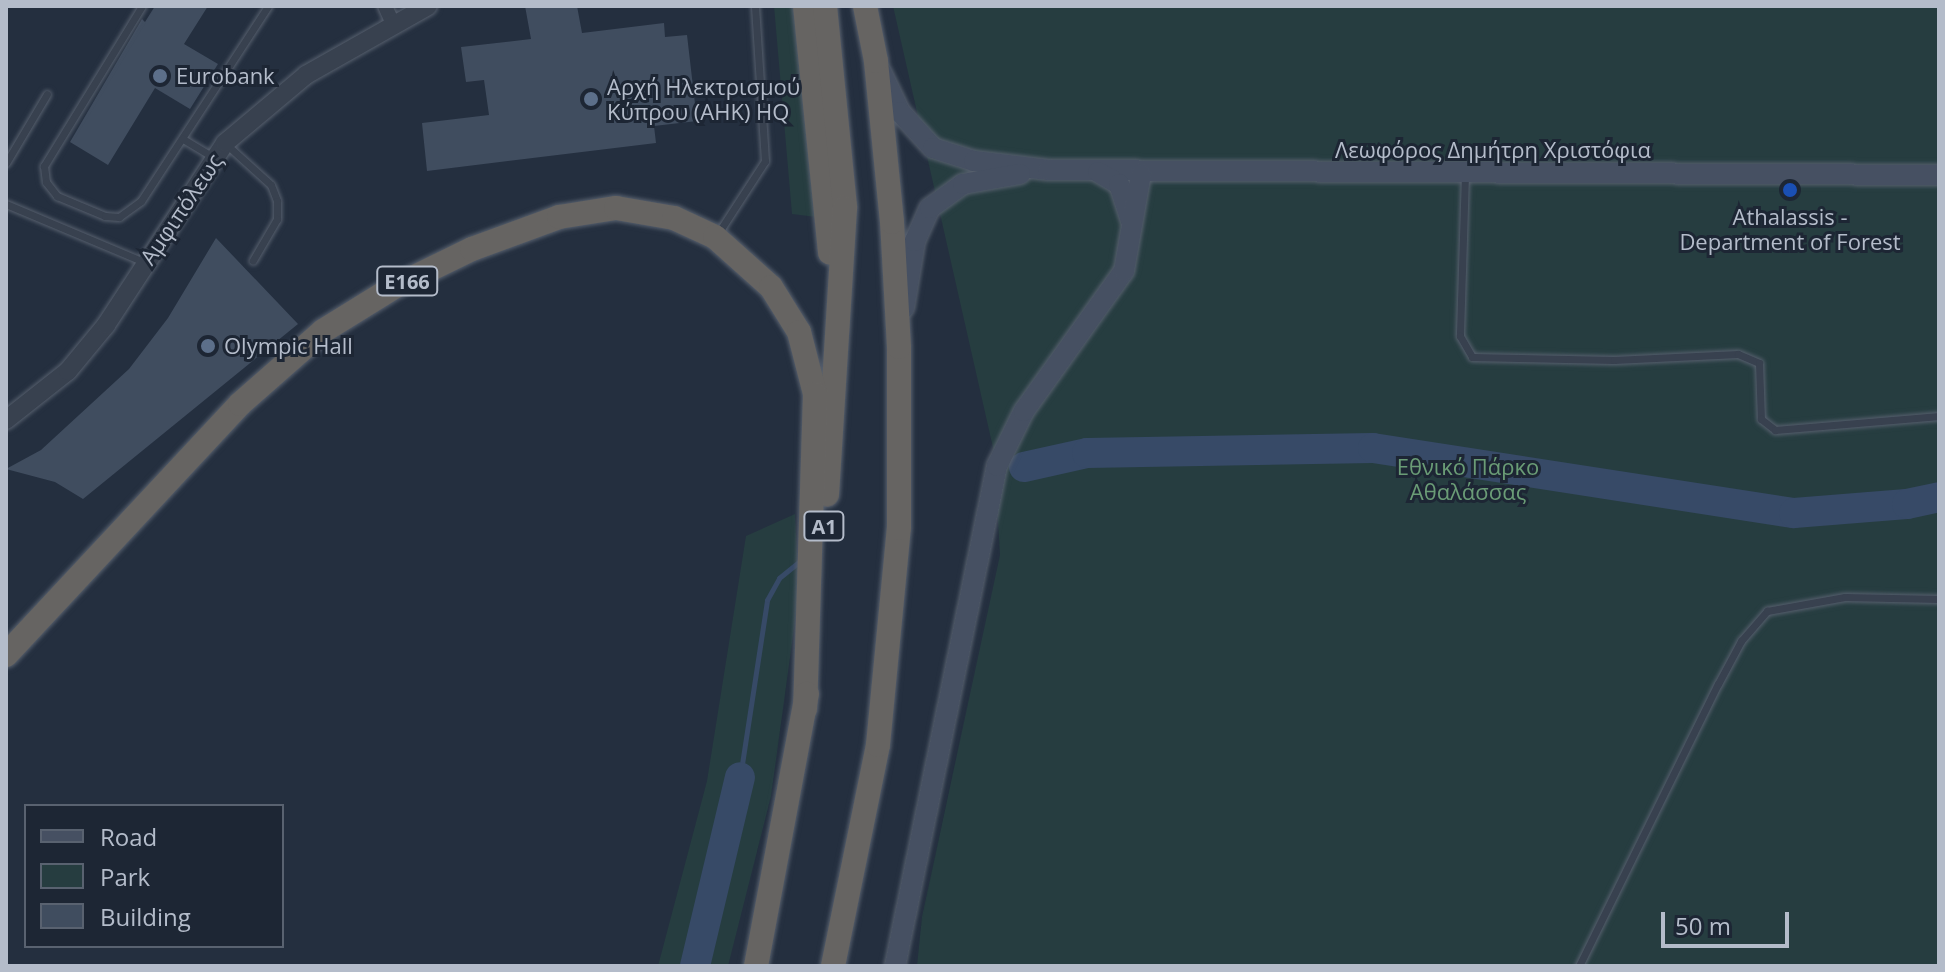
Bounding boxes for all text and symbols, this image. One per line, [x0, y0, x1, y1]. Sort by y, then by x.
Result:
place label: Eurobank [176, 63, 275, 89]
marker: Eurobank [151, 67, 169, 85]
place label: Αρχή Ηλεκτρισμού Κύπρου (ΑΗΚ) HQ [607, 73, 800, 124]
marker: Αρχή Ηλεκτρισμού Κύπρου (ΑΗΚ) HQ [582, 90, 600, 108]
street label: Λεωφόρος Δημήτρη Χριστόφια [1335, 137, 1651, 163]
street label: Αμφιπόλεως [134, 148, 228, 270]
marker: Athalassis - Department of Forest [1781, 181, 1799, 199]
place label: Athalassis - Department of Forest [1679, 203, 1901, 254]
road number: E166 [375, 265, 439, 297]
place label: Olympic Hall [224, 333, 353, 359]
marker: Olympic Hall [199, 337, 217, 355]
park label: Εθνικό Πάρκο Αθαλάσσας [1397, 453, 1539, 504]
road number: A1 [802, 510, 846, 542]
legend [24, 804, 284, 948]
text: Road [100, 820, 157, 853]
text: Park [100, 860, 150, 893]
scale bar [1665, 896, 1793, 946]
text: Building [100, 900, 191, 933]
text: 50 m [1675, 909, 1731, 942]

